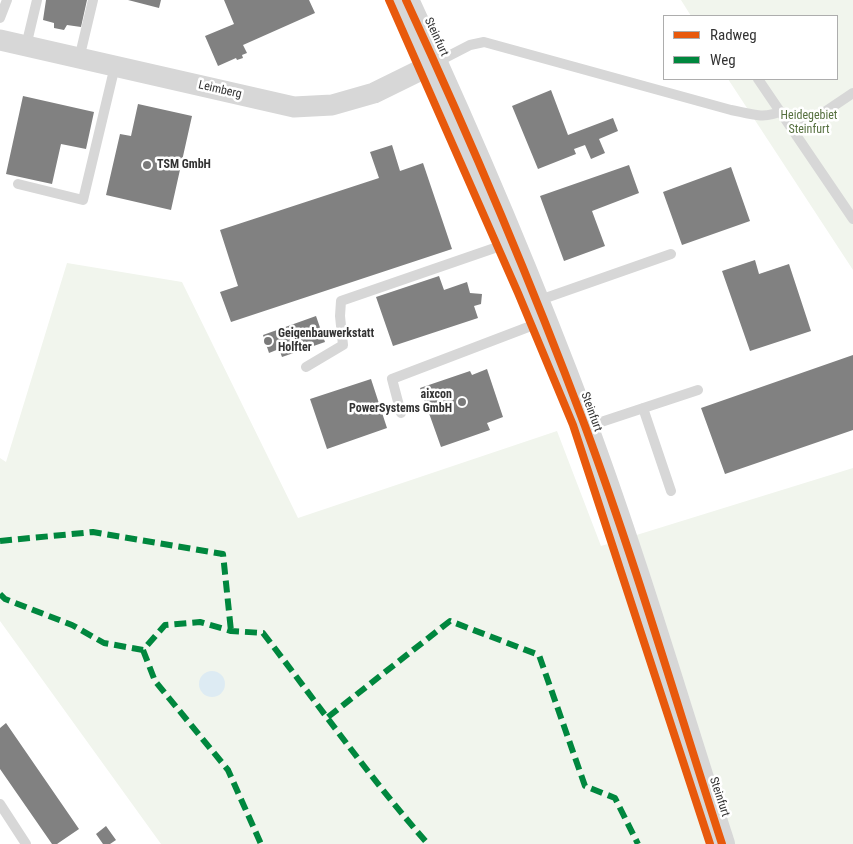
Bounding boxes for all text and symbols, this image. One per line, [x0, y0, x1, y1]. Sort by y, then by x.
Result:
street label: Steinfurt [421, 15, 451, 59]
legend [663, 15, 838, 80]
text: Radweg [710, 26, 757, 44]
text: Weg [710, 51, 736, 69]
street label: Leimberg [197, 78, 243, 102]
park label: Heidegebiet Steinfurt [781, 109, 837, 137]
place label: TSM GmbH [157, 158, 211, 172]
marker: TSM GmbH [141, 159, 153, 171]
place label: Geigenbauwerkstatt Holfter [278, 327, 374, 355]
marker: Geigenbauwerkstatt Holfter [262, 335, 274, 347]
place label: aixcon PowerSystems GmbH [349, 388, 452, 416]
street label: Steinfurt [577, 390, 605, 434]
marker: aixcon PowerSystems GmbH [456, 396, 468, 408]
street label: Steinfurt [706, 775, 732, 819]

